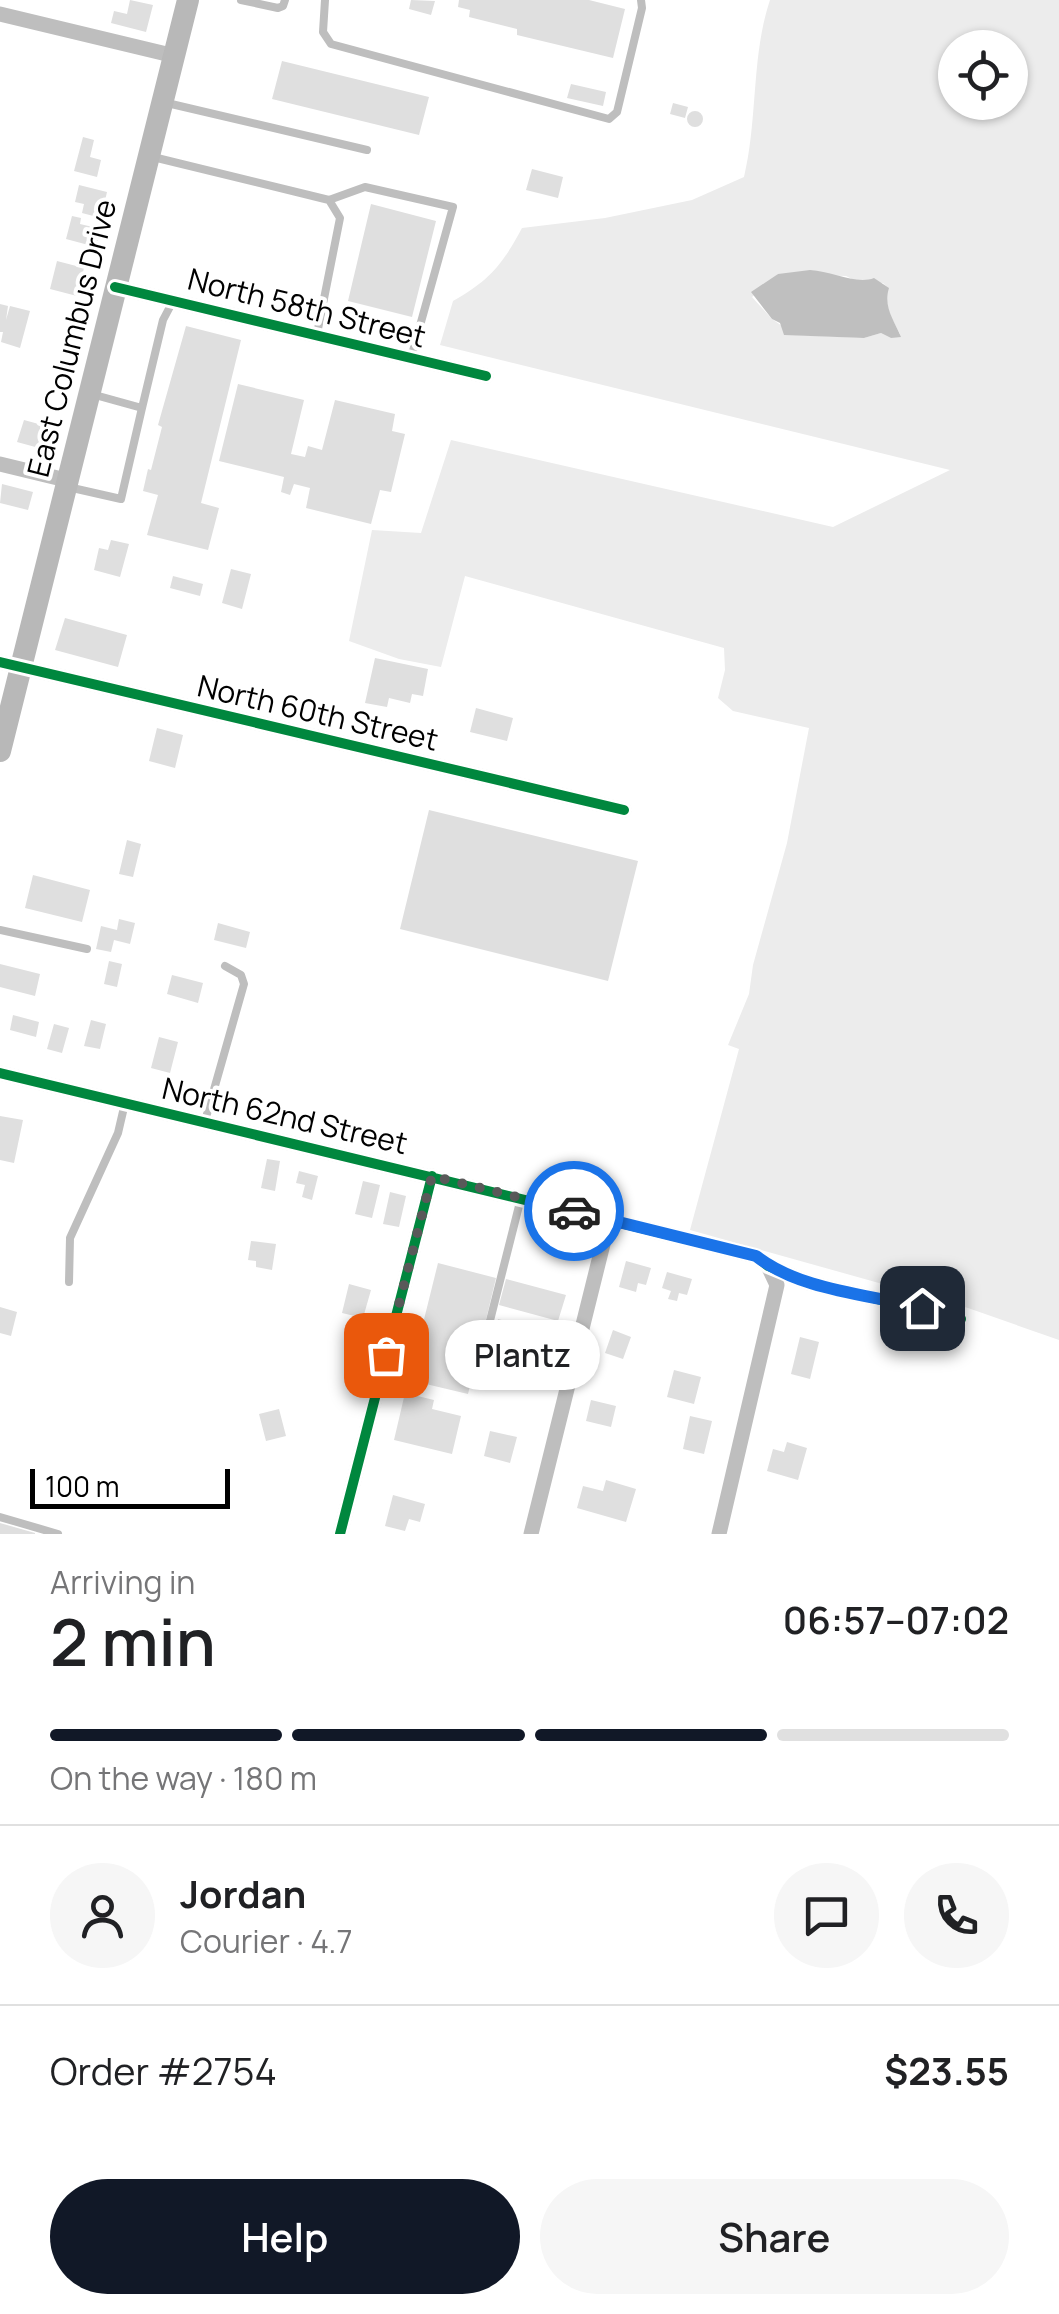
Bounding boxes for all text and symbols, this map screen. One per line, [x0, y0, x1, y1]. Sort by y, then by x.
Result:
map controls [938, 30, 1028, 120]
button: locate [938, 30, 1028, 120]
street label: East Columbus Drive [17, 195, 125, 481]
street label: North 58th Street [184, 258, 430, 356]
street label: North 60th Street [194, 664, 442, 760]
street label: North 62nd Street [158, 1067, 412, 1163]
courier [524, 1161, 624, 1261]
icon: car [547, 1184, 602, 1239]
pin [880, 1266, 965, 1351]
icon: home [895, 1281, 950, 1336]
pin [344, 1313, 429, 1398]
callout: Plantz [446, 1320, 601, 1390]
icon: bag [359, 1328, 414, 1383]
text: Plantz [474, 1333, 571, 1377]
scale bar [30, 1464, 230, 1508]
text: 100 m [45, 1467, 119, 1505]
text: Arriving in [50, 1560, 195, 1604]
text: 06:57–07:02 [783, 1593, 1009, 1645]
text: 2 min [50, 1597, 216, 1686]
text: On the way · 180 m [50, 1756, 317, 1800]
button: person [50, 1863, 155, 1968]
button: chat [774, 1863, 879, 1968]
button: phone [904, 1863, 1009, 1968]
text: Jordan [180, 1867, 306, 1919]
text: Courier · 4.7 [180, 1919, 353, 1963]
text: Order #2754 [50, 2044, 277, 2096]
text: $23.55 [884, 2044, 1009, 2096]
button: Help [50, 2179, 520, 2294]
button: Share [540, 2179, 1009, 2294]

